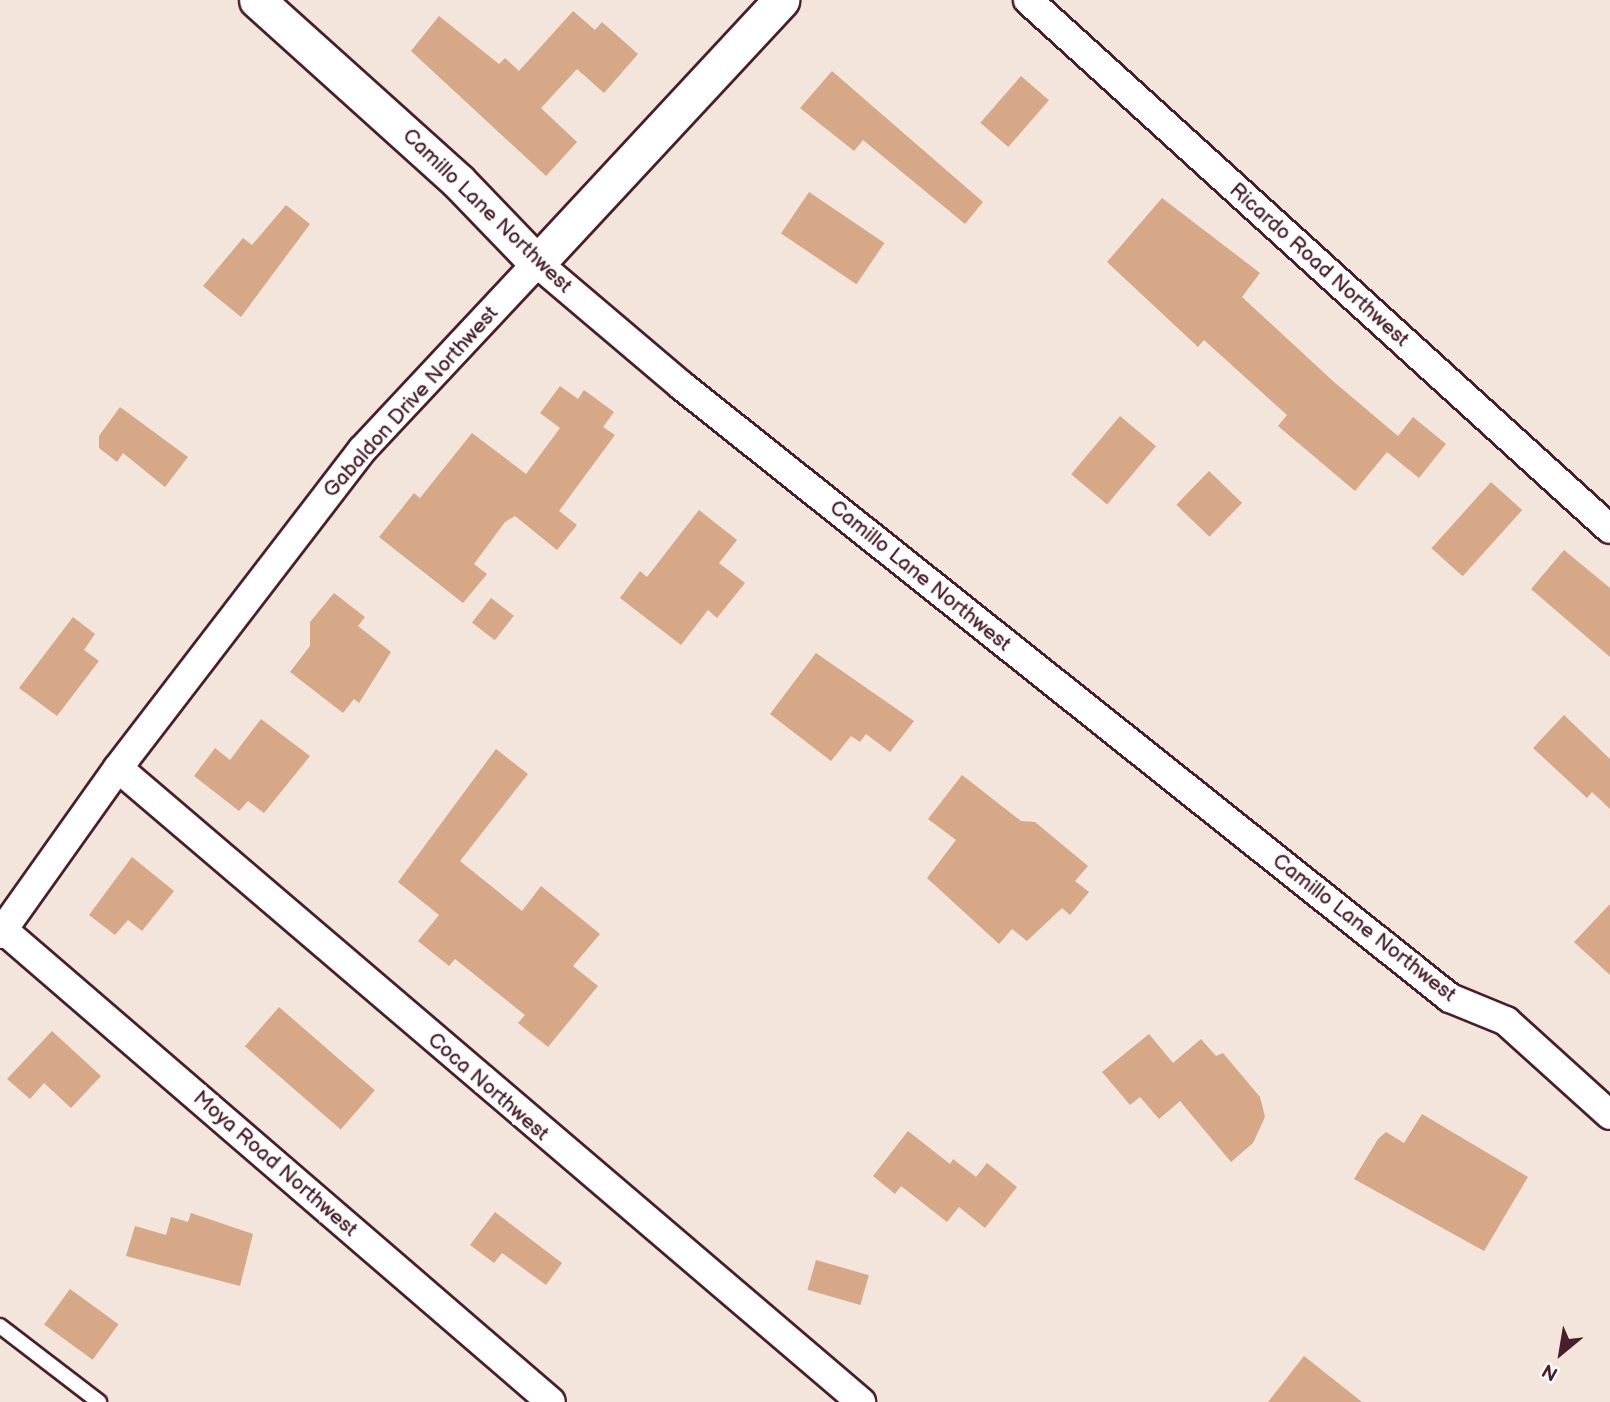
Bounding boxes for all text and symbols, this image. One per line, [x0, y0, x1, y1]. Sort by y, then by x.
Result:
street label: Camillo Lane Northwest [397, 123, 577, 299]
street label: Ricardo Road Northwest [1224, 178, 1414, 352]
street label: Gabaldon Drive Northwest [318, 301, 504, 503]
street label: Camillo Lane Northwest [824, 495, 1016, 657]
street label: Camillo Lane Northwest [1267, 849, 1461, 1007]
street label: Coca Northwest [422, 1028, 554, 1146]
street label: Moya Road Northwest [188, 1086, 362, 1242]
north arrow [1526, 1318, 1596, 1388]
text: N [1538, 1358, 1562, 1385]

